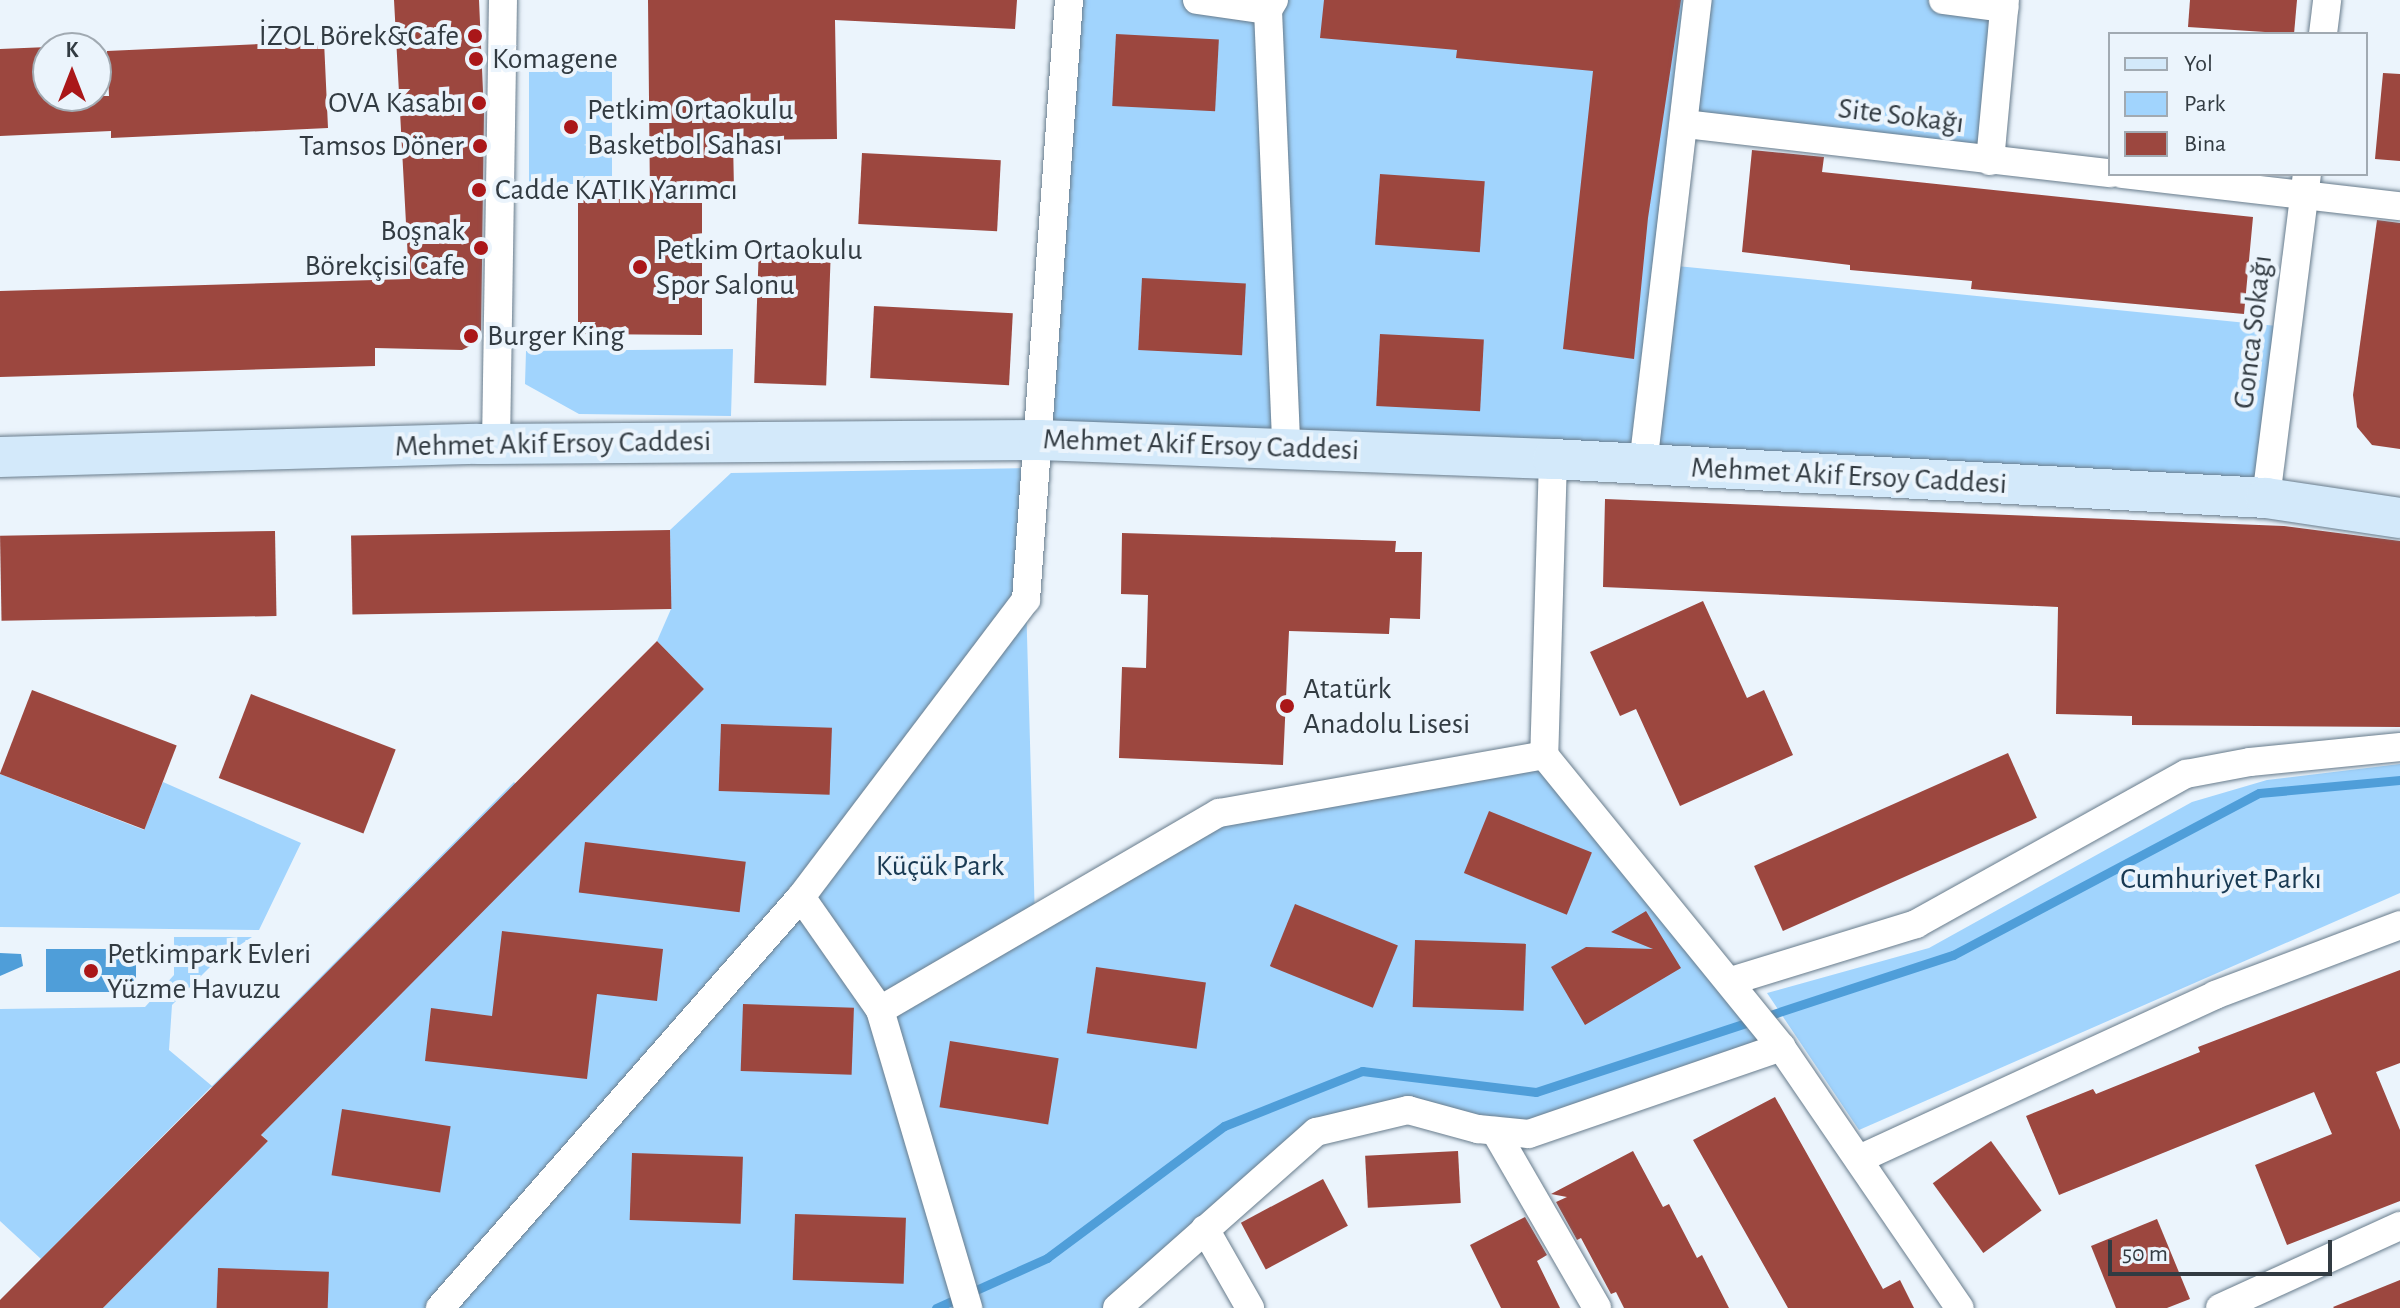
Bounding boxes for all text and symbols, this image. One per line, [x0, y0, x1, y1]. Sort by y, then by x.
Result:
place label: İZOL Börek&Cafe [259, 18, 459, 54]
marker: İZOL Börek&Cafe [466, 27, 484, 45]
north arrow [32, 32, 112, 112]
legend [2108, 32, 2368, 176]
text: K [66, 39, 78, 61]
place label: Komagene [492, 41, 618, 77]
marker: Komagene [467, 50, 485, 68]
text: Yol [2184, 52, 2213, 76]
place label: OVA Kasabı [328, 85, 463, 121]
street label: Site Sokağı [1836, 90, 1966, 142]
place label: Petkim Ortaokulu Basketbol Sahası [587, 92, 793, 162]
text: Park [2184, 92, 2225, 116]
marker: OVA Kasabı [470, 94, 488, 112]
marker: Petkim Ortaokulu Basketbol Sahası [562, 118, 580, 136]
place label: Tamsos Döner [299, 128, 464, 164]
text: Bina [2184, 132, 2226, 156]
marker: Tamsos Döner [471, 137, 489, 155]
place label: Cadde KATIK Yarımcı [495, 172, 738, 208]
marker: Cadde KATIK Yarımcı [470, 181, 488, 199]
place label: Boşnak Börekçisi Cafe [304, 213, 465, 284]
place label: Petkim Ortaokulu Spor Salonu [656, 232, 862, 302]
marker: Boşnak Börekçisi Cafe [472, 239, 490, 257]
street label: Gonca Sokağı [2226, 253, 2280, 411]
marker: Petkim Ortaokulu Spor Salonu [631, 258, 649, 276]
place label: Burger King [487, 318, 625, 354]
marker: Burger King [462, 327, 480, 345]
street label: Mehmet Akif Ersoy Caddesi [1042, 421, 1360, 469]
street label: Mehmet Akif Ersoy Caddesi [394, 423, 712, 465]
street label: Mehmet Akif Ersoy Caddesi [1690, 450, 2008, 502]
place label: Atatürk Anadolu Lisesi [1303, 671, 1470, 742]
marker: Atatürk Anadolu Lisesi [1278, 697, 1296, 715]
park label: Küçük Park [876, 848, 1004, 884]
park label: Cumhuriyet Parkı [2120, 861, 2322, 897]
place label: Petkimpark Evleri Yüzme Havuzu [107, 936, 311, 1006]
marker: Petkimpark Evleri Yüzme Havuzu [82, 962, 100, 980]
scale bar [2112, 1224, 2336, 1274]
text: 50 m [2122, 1242, 2168, 1266]

